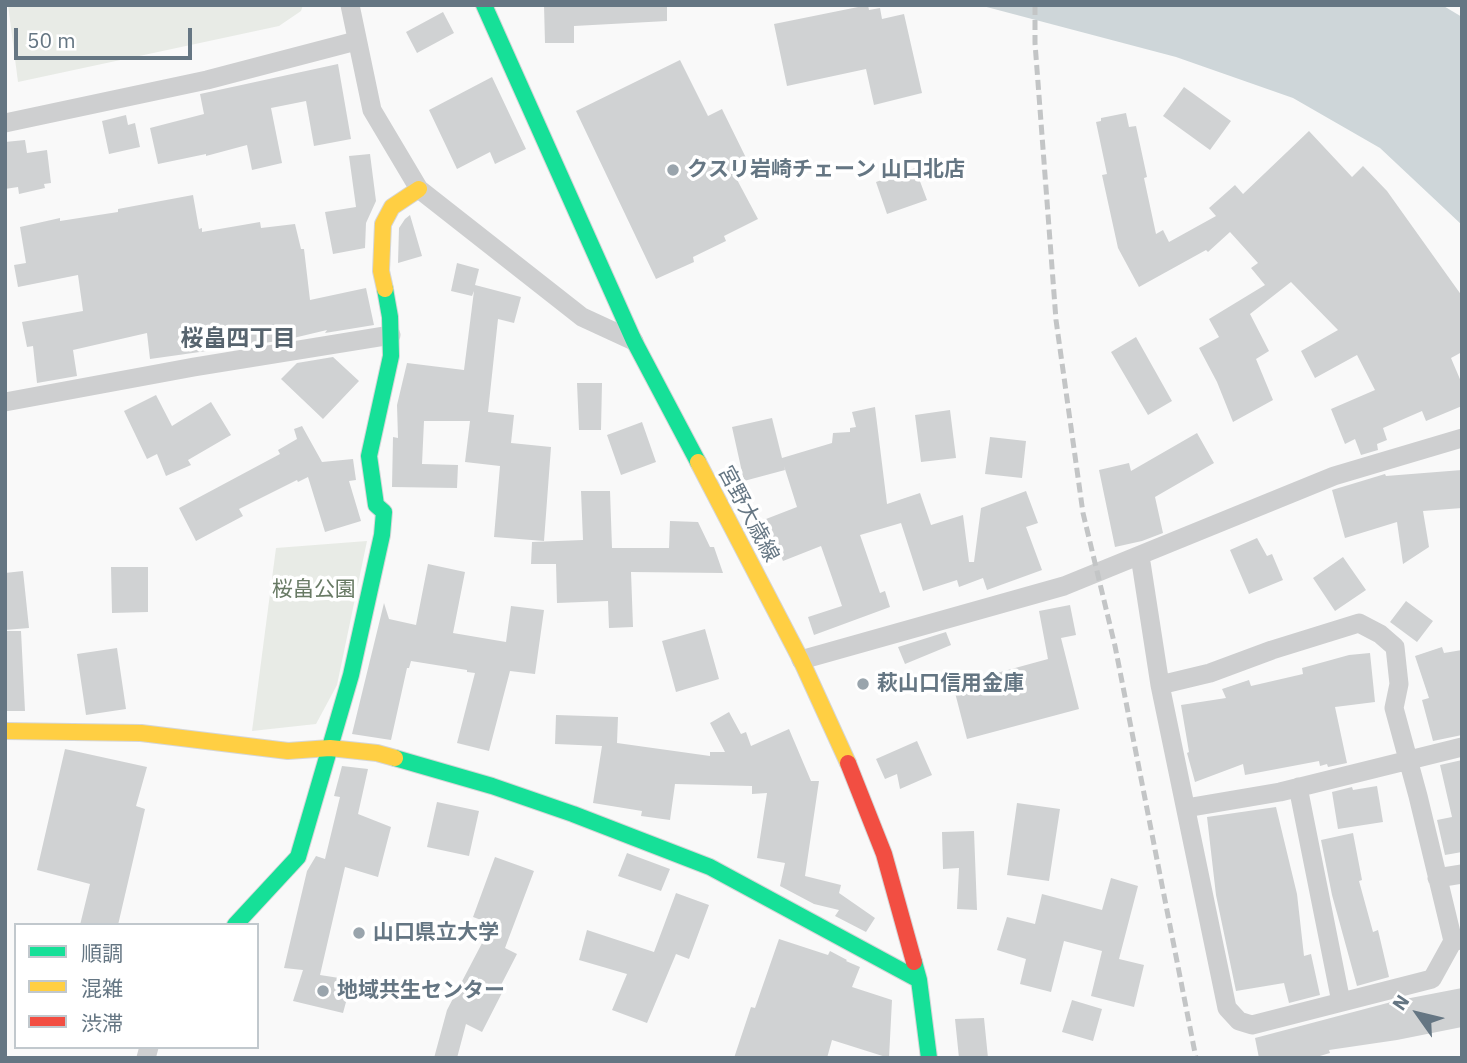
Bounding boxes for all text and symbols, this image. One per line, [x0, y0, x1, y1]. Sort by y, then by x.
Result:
scale bar [18, 14, 196, 58]
text: 50 m [27, 26, 76, 54]
place label: クスリ岩崎チェーン 山口北店 [687, 157, 965, 183]
marker: クスリ岩崎チェーン 山口北店 [665, 162, 681, 178]
district label: 桜畠四丁目 [181, 325, 295, 353]
street label: 宮野大歳線 [712, 462, 784, 566]
park label: 桜畠公園 [272, 577, 356, 603]
place label: 萩山口信用金庫 [877, 671, 1024, 697]
marker: 萩山口信用金庫 [855, 676, 871, 692]
place label: 山口県立大学 [373, 920, 499, 946]
legend [14, 923, 259, 1049]
marker: 山口県立大学 [351, 925, 367, 941]
text: 順調 [81, 939, 123, 967]
text: 混雑 [81, 974, 123, 1002]
place label: 地域共生センター [337, 978, 505, 1004]
north arrow [1383, 979, 1453, 1049]
marker: 地域共生センター [315, 983, 331, 999]
text: N [1387, 990, 1414, 1015]
text: 渋滞 [81, 1009, 123, 1037]

